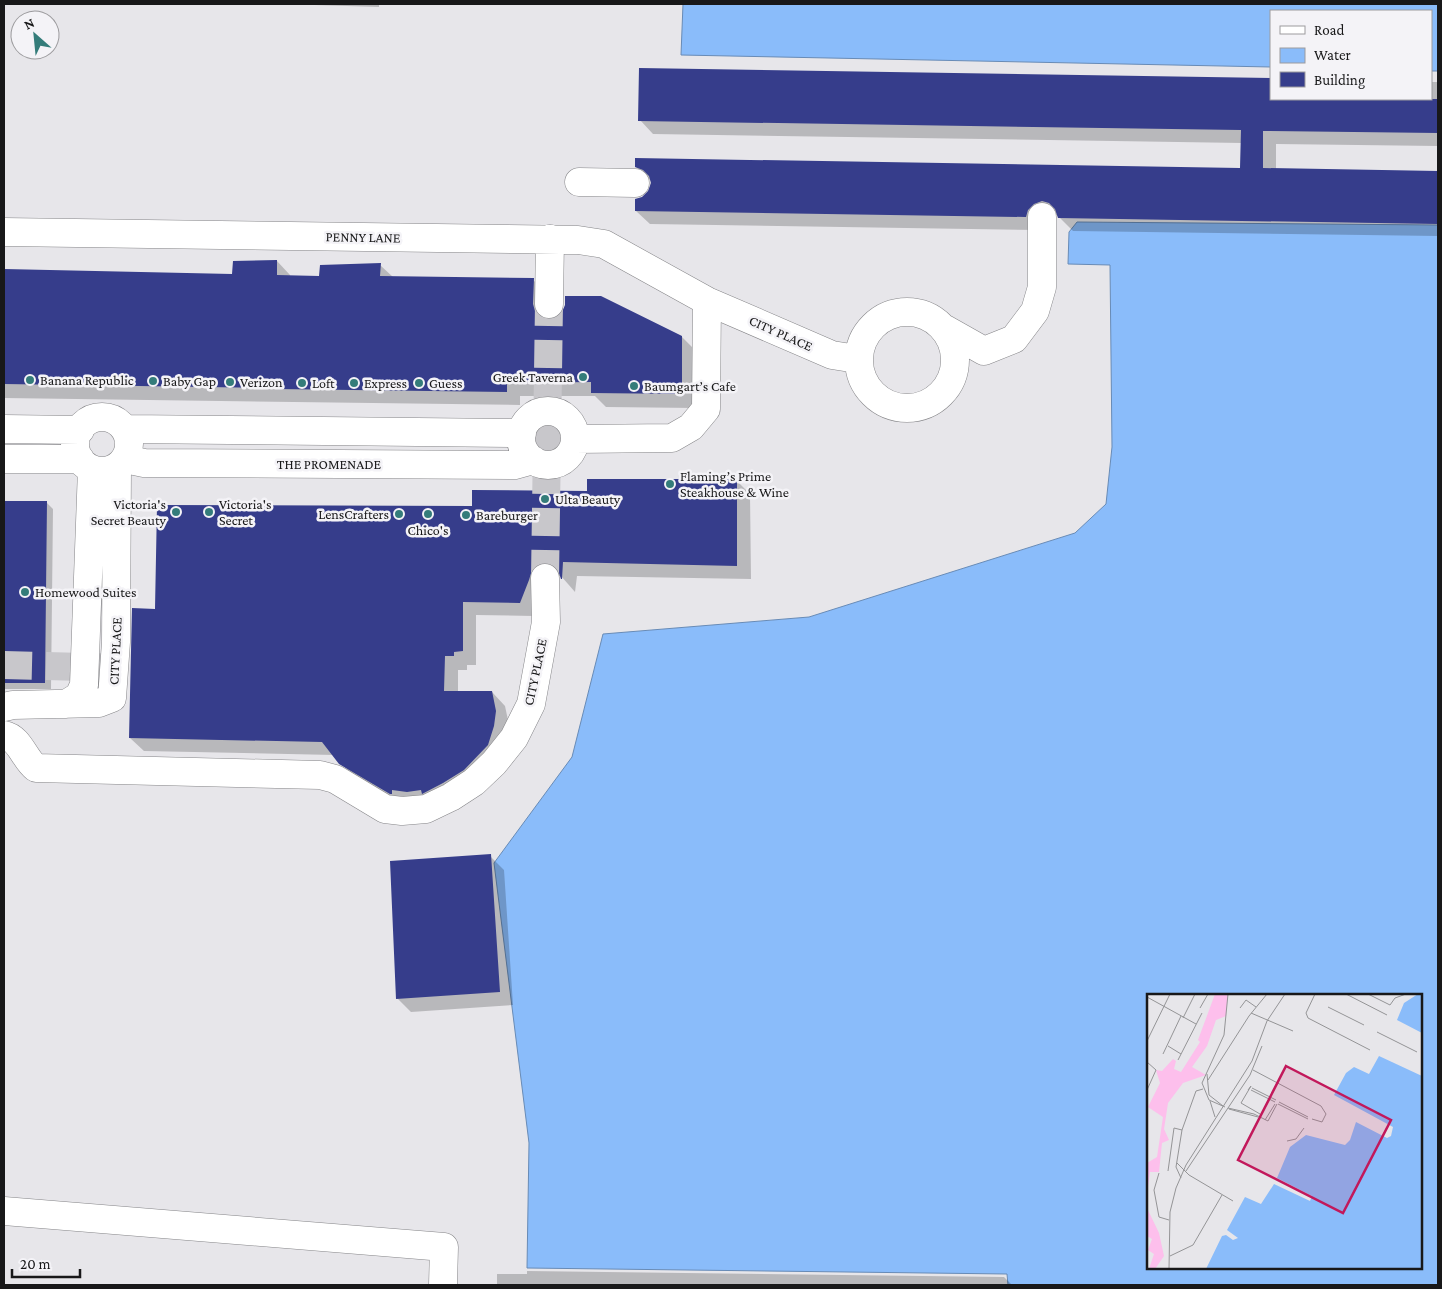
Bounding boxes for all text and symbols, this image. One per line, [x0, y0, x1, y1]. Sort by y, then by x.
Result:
north arrow [10, 10, 60, 60]
legend [1270, 10, 1432, 100]
text: N [21, 14, 37, 33]
text: Road [1314, 22, 1345, 38]
text: Water [1314, 47, 1351, 63]
text: Building [1314, 72, 1365, 89]
street label: PENNY LANE [325, 228, 401, 246]
street label: CITY PLACE [747, 312, 816, 354]
place label: Greek Taverna [493, 369, 574, 385]
marker: Greek Taverna [577, 371, 589, 383]
place label: Banana Republic [40, 372, 134, 388]
place label: Baby Gap [163, 373, 216, 389]
marker: Banana Republic [24, 374, 36, 386]
place label: Verizon [240, 374, 283, 390]
marker: Baby Gap [147, 375, 159, 387]
place label: Loft [312, 375, 335, 391]
place label: Express [364, 375, 407, 391]
place label: Guess [429, 375, 462, 391]
marker: Verizon [224, 376, 236, 388]
marker: Loft [296, 377, 308, 389]
marker: Express [348, 377, 360, 389]
marker: Guess [413, 377, 425, 389]
place label: Baumgart’s Cafe [644, 378, 736, 394]
marker: Baumgart’s Cafe [628, 380, 640, 392]
street label: THE PROMENADE [277, 456, 382, 472]
place label: Flaming’s Prime Steakhouse & Wine [680, 468, 789, 500]
marker: Flaming’s Prime Steakhouse & Wine [664, 478, 676, 490]
place label: Ulta Beauty [555, 491, 621, 507]
marker: Ulta Beauty [539, 493, 551, 505]
place label: Victoria's Secret Beauty [91, 496, 167, 528]
place label: Victoria's Secret [219, 496, 272, 528]
marker: Victoria's Secret Beauty [170, 506, 182, 518]
marker: Victoria's Secret [203, 506, 215, 518]
place label: LensCrafters [318, 506, 389, 522]
place label: Bareburger [476, 507, 538, 523]
marker: LensCrafters [393, 508, 405, 520]
marker: Chico's [422, 508, 434, 520]
marker: Bareburger [460, 509, 472, 521]
place label: Chico's [408, 522, 448, 538]
place label: Homewood Suites [35, 584, 136, 600]
marker: Homewood Suites [19, 586, 31, 598]
street label: CITY PLACE [105, 616, 125, 685]
street label: CITY PLACE [520, 637, 550, 707]
inset map [1147, 994, 1422, 1269]
scale bar [12, 1246, 80, 1278]
text: 20 m [20, 1256, 51, 1272]

